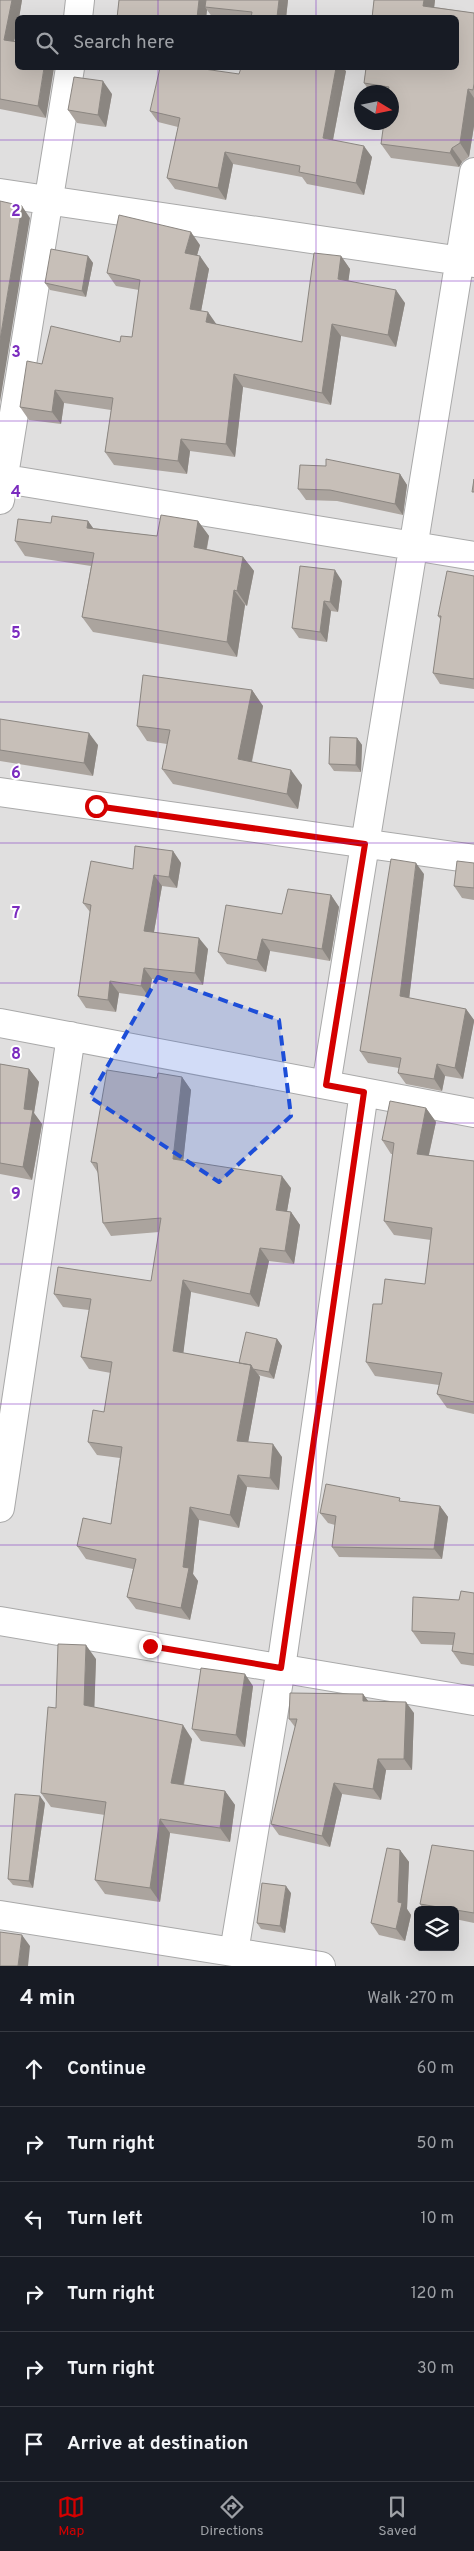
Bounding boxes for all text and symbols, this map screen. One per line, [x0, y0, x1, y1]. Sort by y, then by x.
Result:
search box [15, 15, 459, 70]
icon: search [33, 29, 61, 57]
text: Search here [73, 31, 175, 55]
north arrow [354, 85, 399, 130]
text: 2 [11, 202, 21, 222]
text: 3 [11, 343, 21, 363]
text: 4 [11, 483, 21, 503]
text: 5 [11, 624, 21, 644]
text: 6 [11, 764, 21, 784]
route start [85, 795, 108, 818]
text: 7 [12, 904, 20, 924]
text: 8 [11, 1045, 21, 1065]
text: 9 [11, 1185, 21, 1205]
route end [139, 1635, 162, 1658]
map controls [414, 1906, 459, 1951]
button: layers [414, 1906, 459, 1951]
text: 4 min [20, 1985, 76, 2012]
text: Walk · 270 m [367, 1989, 454, 2009]
icon: ahead [20, 2055, 48, 2083]
text: Continue [67, 2057, 146, 2081]
text: 60 m [417, 2059, 454, 2079]
icon: right [20, 2130, 48, 2158]
text: Turn right [67, 2132, 155, 2156]
text: 50 m [417, 2134, 454, 2154]
icon: left [20, 2205, 48, 2233]
text: Turn left [67, 2207, 143, 2231]
text: 10 m [420, 2209, 454, 2229]
icon: right [20, 2280, 48, 2308]
text: Turn right [67, 2282, 155, 2306]
text: 120 m [411, 2284, 454, 2304]
icon: right [20, 2355, 48, 2383]
text: Turn right [67, 2357, 155, 2381]
text: 30 m [417, 2359, 454, 2379]
icon: arrive [20, 2430, 48, 2458]
text: Arrive at destination [67, 2432, 248, 2456]
tab: Map [57, 2493, 85, 2540]
tab: Directions [200, 2493, 264, 2540]
tab: Saved [378, 2493, 417, 2540]

